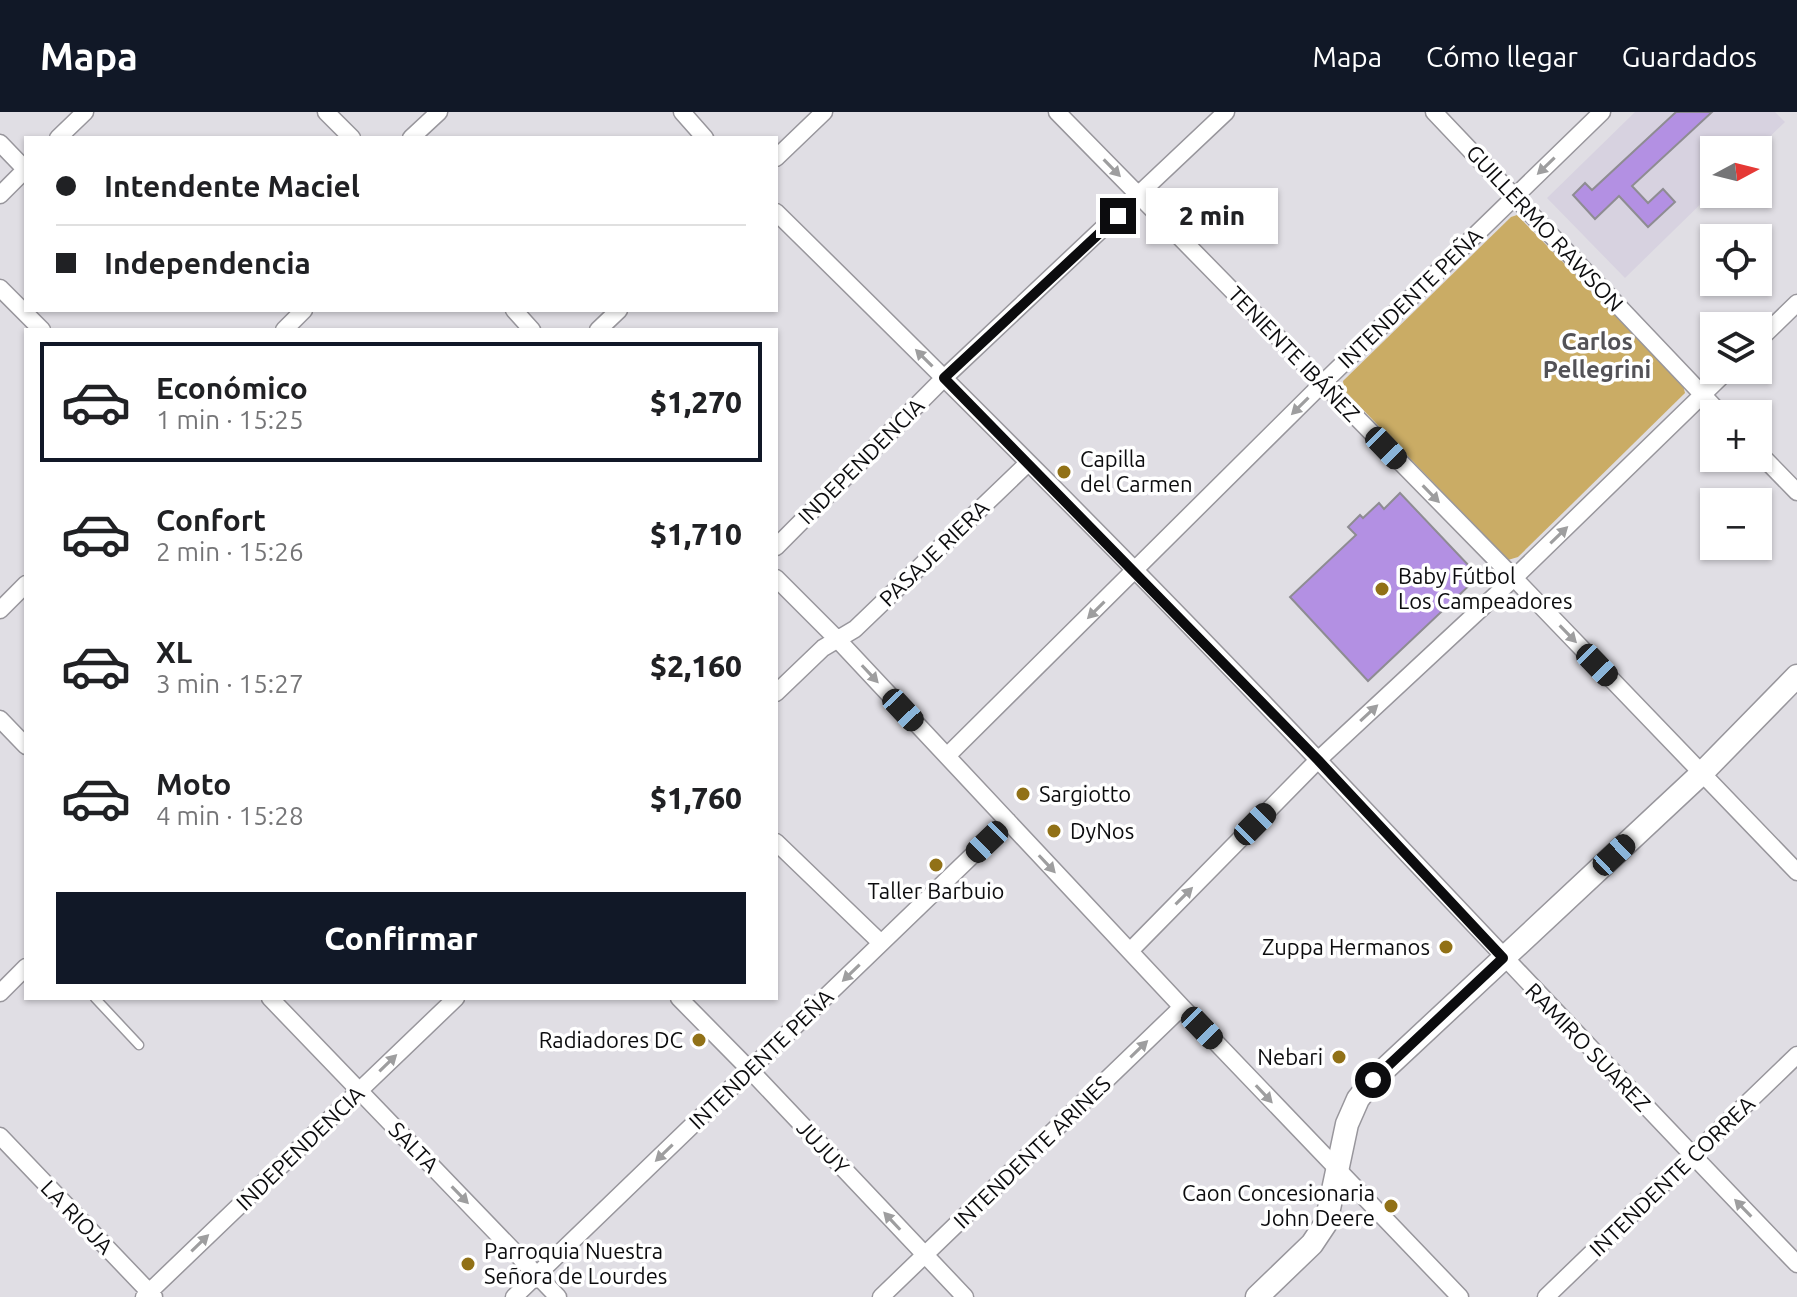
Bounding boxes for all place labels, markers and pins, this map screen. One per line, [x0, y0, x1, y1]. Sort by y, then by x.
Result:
place label: Capilla del Carmen [1080, 446, 1193, 496]
marker: Capilla del Carmen [1055, 463, 1073, 481]
place label: Baby Fútbol Los Campeadores [1398, 563, 1573, 613]
marker: Baby Fútbol Los Campeadores [1373, 580, 1391, 598]
place label: Sargiotto [1039, 781, 1131, 806]
marker: Sargiotto [1014, 785, 1032, 803]
place label: DyNos [1070, 818, 1134, 843]
marker: DyNos [1045, 822, 1063, 840]
marker: Taller Barbuio [927, 856, 945, 874]
place label: Taller Barbuio [868, 878, 1005, 903]
place label: Zuppa Hermanos [1262, 934, 1430, 959]
marker: Zuppa Hermanos [1437, 938, 1455, 956]
place label: Radiadores DC [539, 1027, 683, 1052]
marker: Radiadores DC [690, 1031, 708, 1049]
place label: Nebari [1257, 1044, 1323, 1069]
marker: Nebari [1330, 1048, 1348, 1066]
place label: Caon Concesionaria John Deere [1182, 1180, 1375, 1230]
marker: Caon Concesionaria John Deere [1382, 1197, 1400, 1215]
place label: Parroquia Nuestra Señora de Lourdes [484, 1238, 667, 1288]
marker: Parroquia Nuestra Señora de Lourdes [459, 1255, 477, 1273]

